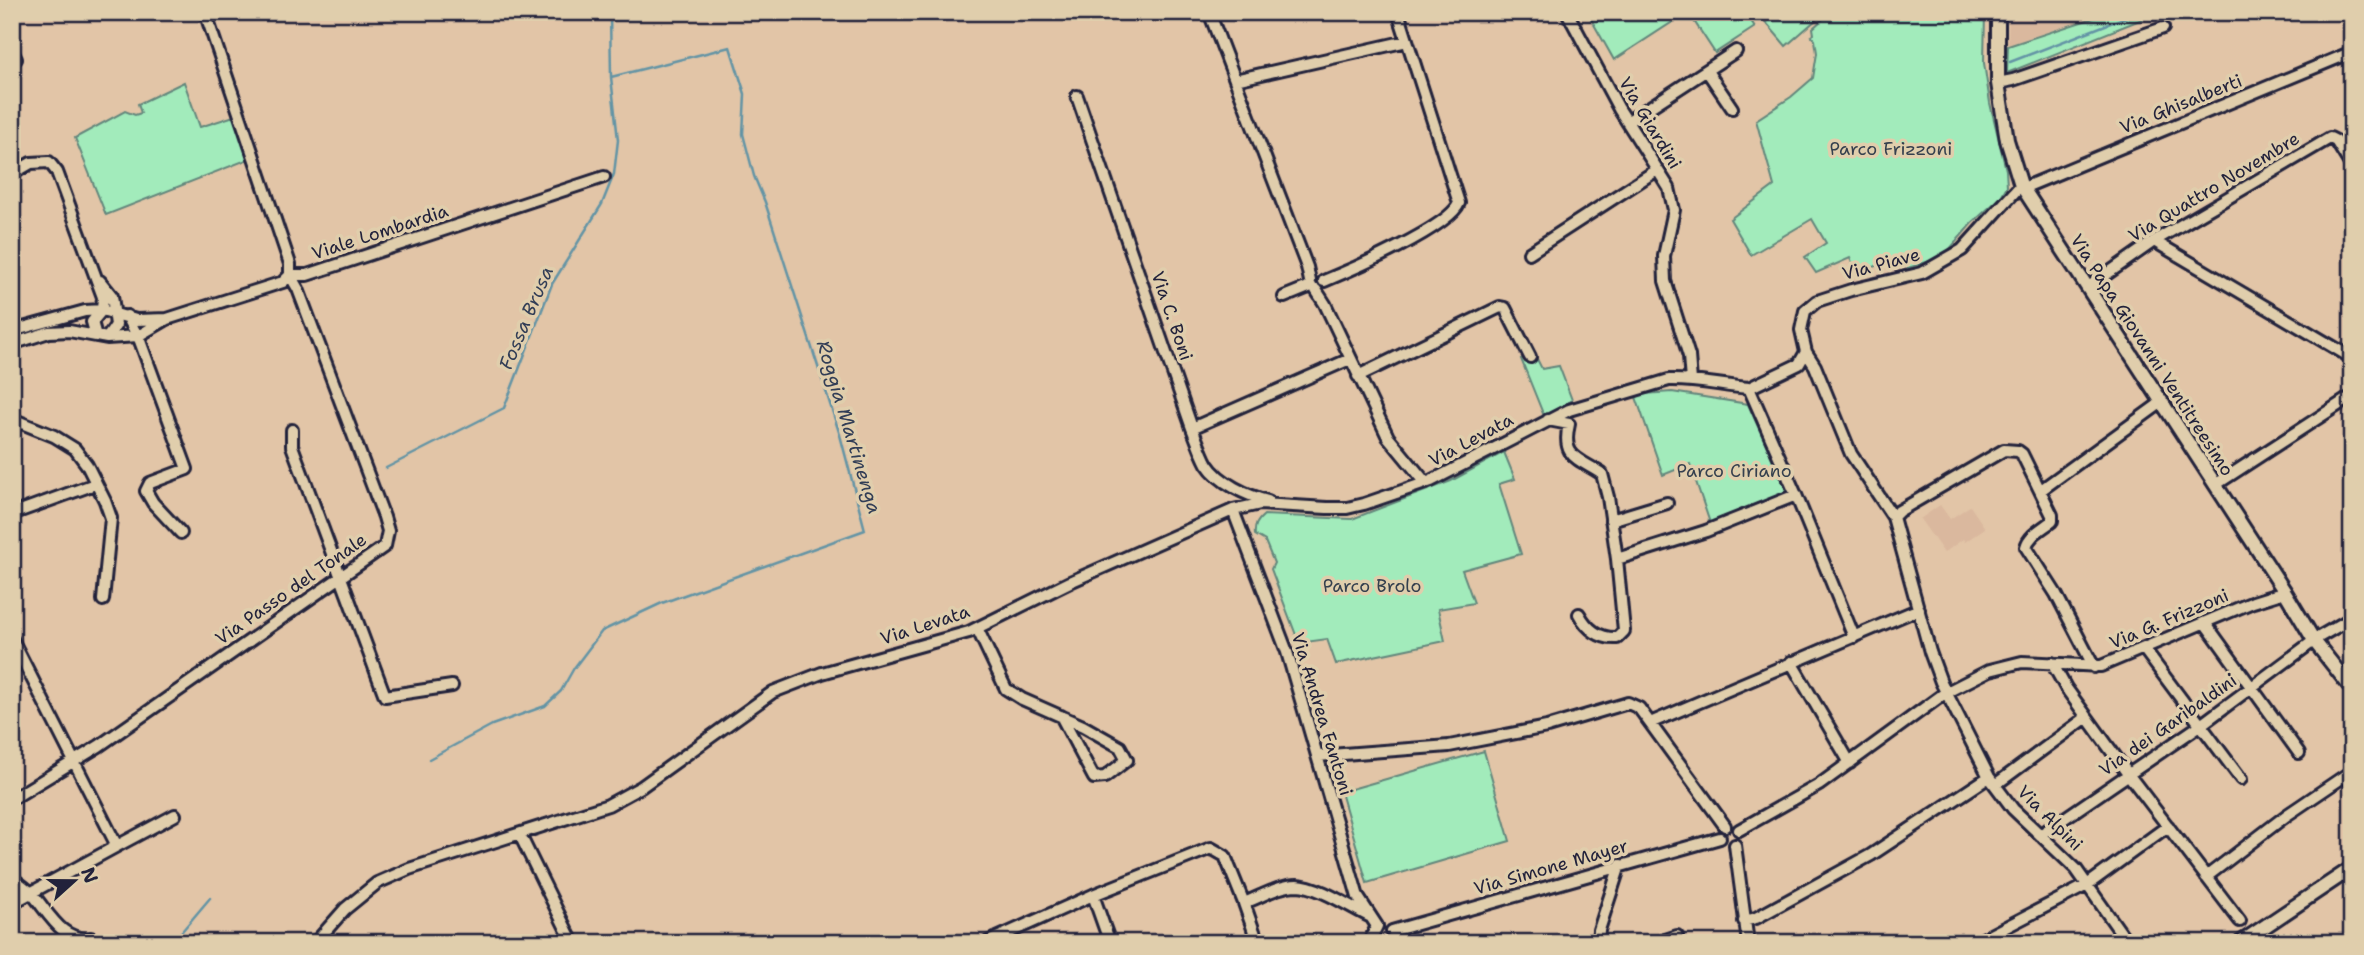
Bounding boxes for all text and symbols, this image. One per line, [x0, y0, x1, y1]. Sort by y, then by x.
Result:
street label: Via Ghisalberti [2116, 69, 2246, 139]
street label: Via Giardini [1613, 72, 1687, 174]
street label: Via Quattro Novembre [2124, 126, 2304, 248]
park label: Parco Frizzoni [1830, 137, 1952, 161]
street label: Viale Lombardia [309, 199, 451, 265]
street label: Via Papa Giovanni Ventitreesimo [2065, 229, 2239, 481]
street label: Via Piave [1839, 242, 1923, 286]
water label: Fossa Brusa [493, 262, 559, 374]
street label: Via C. Boni [1146, 268, 1198, 364]
water label: Roggia Martinenga [811, 337, 887, 517]
street label: Via Levata [1425, 408, 1517, 472]
park label: Parco Ciriano [1676, 459, 1792, 483]
street label: Via Passo del Tonale [211, 528, 371, 650]
park label: Parco Brolo [1323, 574, 1421, 598]
street label: Via G. Frizzoni [2106, 583, 2232, 655]
street label: Via Levata [877, 599, 973, 651]
street label: Via Andrea Fantoni [1286, 629, 1358, 799]
street label: Via dei Garibaldini [2094, 668, 2242, 782]
street label: Via Alpini [2012, 780, 2088, 856]
street label: Via Simone Mayer [1471, 833, 1631, 901]
north arrow [38, 846, 108, 916]
text: N [75, 864, 104, 887]

